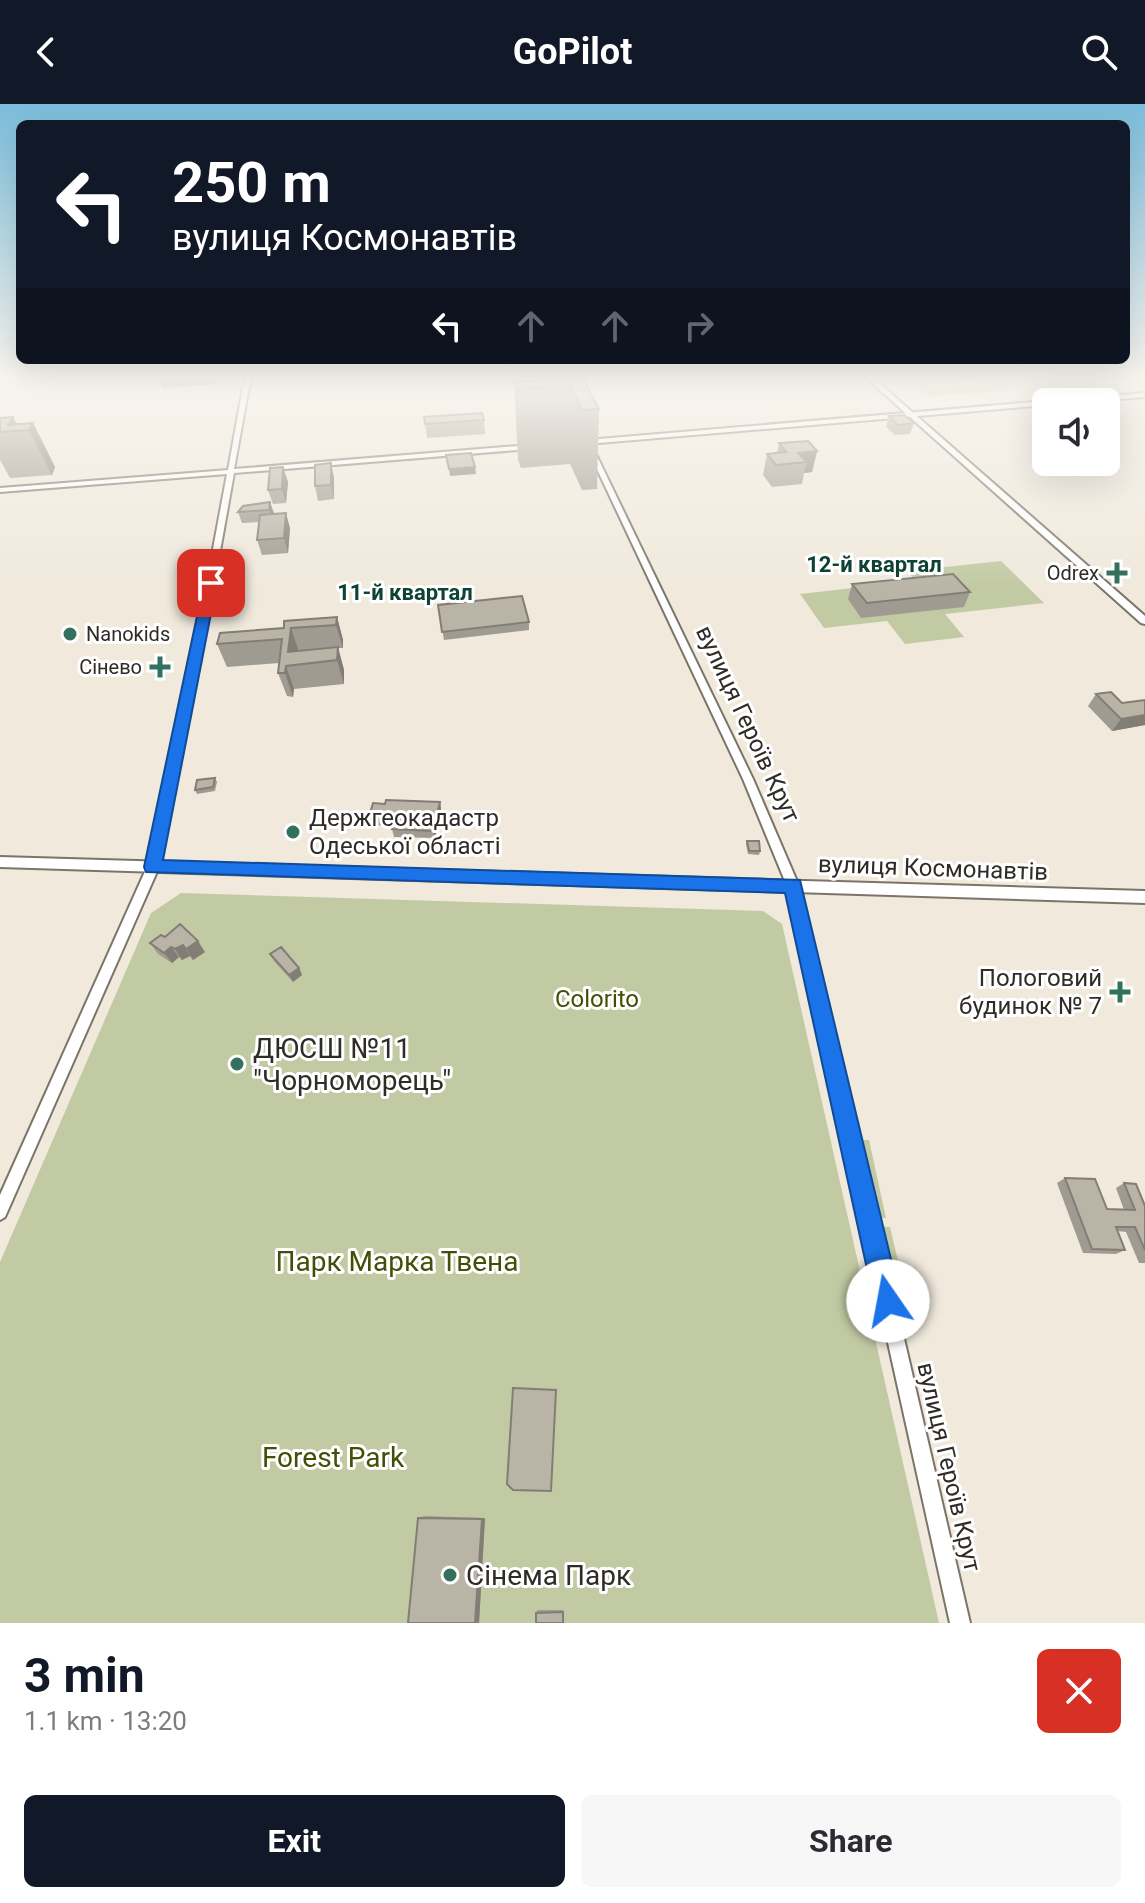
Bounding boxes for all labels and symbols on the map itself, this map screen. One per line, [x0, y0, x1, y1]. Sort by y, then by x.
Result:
pin [177, 549, 245, 617]
district label: 12-й квартал [806, 552, 942, 577]
place label: Odrex [1047, 561, 1099, 585]
marker: Odrex [1106, 562, 1128, 584]
district label: 11-й квартал [337, 580, 473, 605]
street label: вулиця Героїв Крут [690, 621, 806, 827]
place label: Nanokids [86, 622, 170, 646]
marker: Nanokids [61, 625, 79, 643]
place label: Сінево [79, 655, 142, 679]
marker: Сінево [149, 656, 171, 678]
place label: Держгеокадастр Одеської області [309, 804, 500, 860]
marker: Держгеокадастр Одеської області [284, 823, 302, 841]
street label: вулиця Космонавтів [818, 850, 1048, 886]
place label: Пологовий будинок № 7 [959, 964, 1102, 1020]
marker: Пологовий будинок № 7 [1109, 981, 1131, 1003]
park label: Colorito [555, 985, 639, 1013]
place label: ДЮСШ №11 "Чорноморець" [253, 1032, 451, 1097]
marker: ДЮСШ №11 "Чорноморець" [228, 1055, 246, 1073]
park label: Парк Марка Твена [276, 1245, 518, 1278]
position arrow [846, 1259, 930, 1343]
street label: вулиця Героїв Крут [911, 1360, 987, 1575]
park label: Forest Park [262, 1441, 405, 1474]
place label: Сінема Парк [466, 1559, 631, 1592]
marker: Сінема Парк [441, 1566, 459, 1584]

